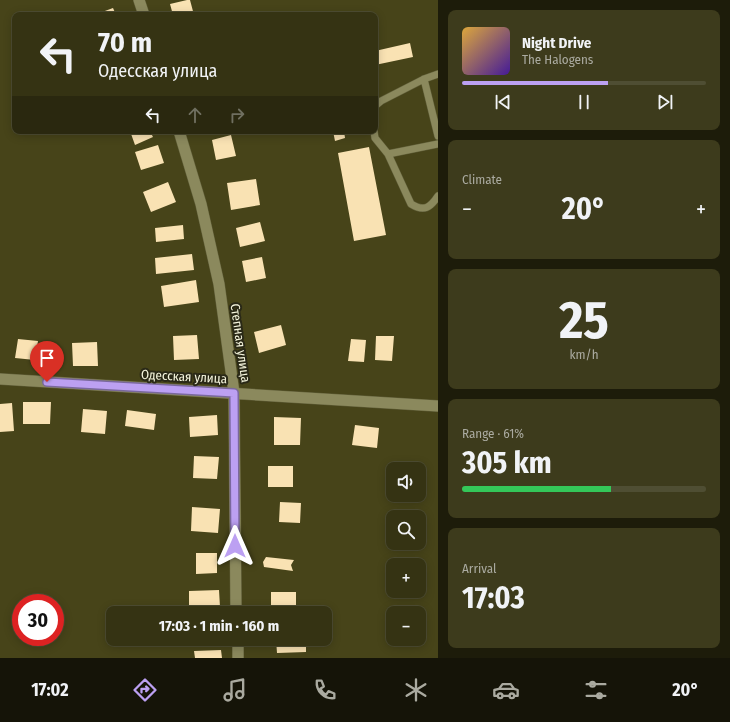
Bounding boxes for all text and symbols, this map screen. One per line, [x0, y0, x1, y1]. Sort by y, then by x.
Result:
text: 70 m [98, 26, 152, 59]
icon: left [32, 28, 84, 80]
text: Night Drive [522, 34, 591, 52]
text: The Halogens [522, 52, 593, 67]
text: Одесская улица [98, 60, 217, 82]
icon: previous [492, 91, 514, 113]
icon: pause [573, 91, 595, 113]
icon: next [654, 91, 676, 113]
icon: left [142, 104, 164, 126]
icon: ahead [184, 104, 206, 126]
icon: right [226, 104, 248, 126]
text: Climate [462, 172, 502, 187]
text: 20° [562, 191, 606, 227]
text: − [462, 196, 472, 223]
text: + [696, 196, 706, 223]
text: 25 [559, 289, 609, 352]
street label: Степная улица [228, 303, 253, 384]
pin [30, 341, 64, 382]
icon: arrive [36, 347, 58, 369]
text: km/h [570, 347, 599, 362]
street label: Одесская улица [141, 367, 227, 386]
text: Range · 61% [462, 426, 524, 441]
text: 305 km [462, 445, 552, 481]
map controls [386, 462, 426, 646]
button: sound [386, 462, 426, 502]
button: search [386, 510, 426, 550]
position arrow [214, 525, 256, 567]
button: + [386, 558, 426, 598]
text: Arrival [462, 561, 496, 576]
text: 17:03 [462, 580, 525, 616]
speed limit sign: 30 [12, 594, 64, 646]
button: − [386, 606, 426, 646]
text: 17:03 · 1 min · 160 m [159, 617, 279, 635]
icon: directions [131, 676, 159, 704]
icon: music [221, 676, 249, 704]
icon: phone [311, 676, 339, 704]
icon: climate [402, 676, 430, 704]
icon: car [492, 676, 520, 704]
icon: filters [582, 676, 610, 704]
text: 17:02 [31, 679, 69, 701]
text: 20° [672, 679, 699, 701]

